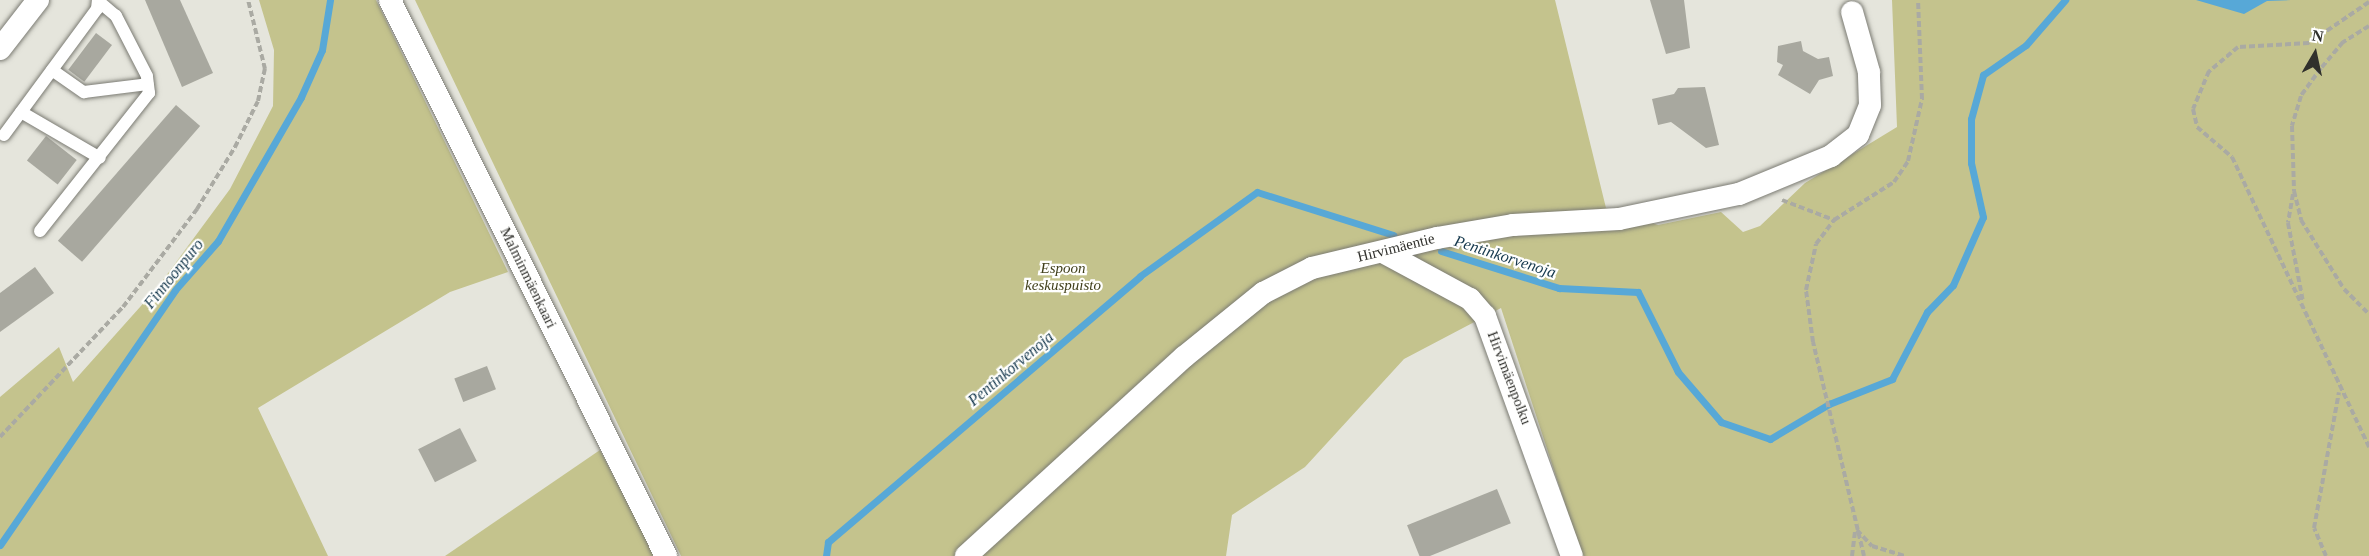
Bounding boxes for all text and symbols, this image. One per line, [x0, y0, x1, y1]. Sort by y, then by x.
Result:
north arrow [2285, 24, 2345, 84]
text: N [2311, 26, 2325, 45]
street label: Malminmäenkaari [496, 225, 560, 331]
street label: Hirvimäentie [1355, 230, 1437, 266]
water label: Pentinkorvenoja [1452, 232, 1558, 282]
water label: Finnoonpuro [140, 235, 208, 313]
park label: Espoon keskuspuisto [1025, 259, 1101, 294]
water label: Pentinkorvenoja [964, 328, 1058, 410]
street label: Hirvimäenpolku [1483, 329, 1535, 427]

